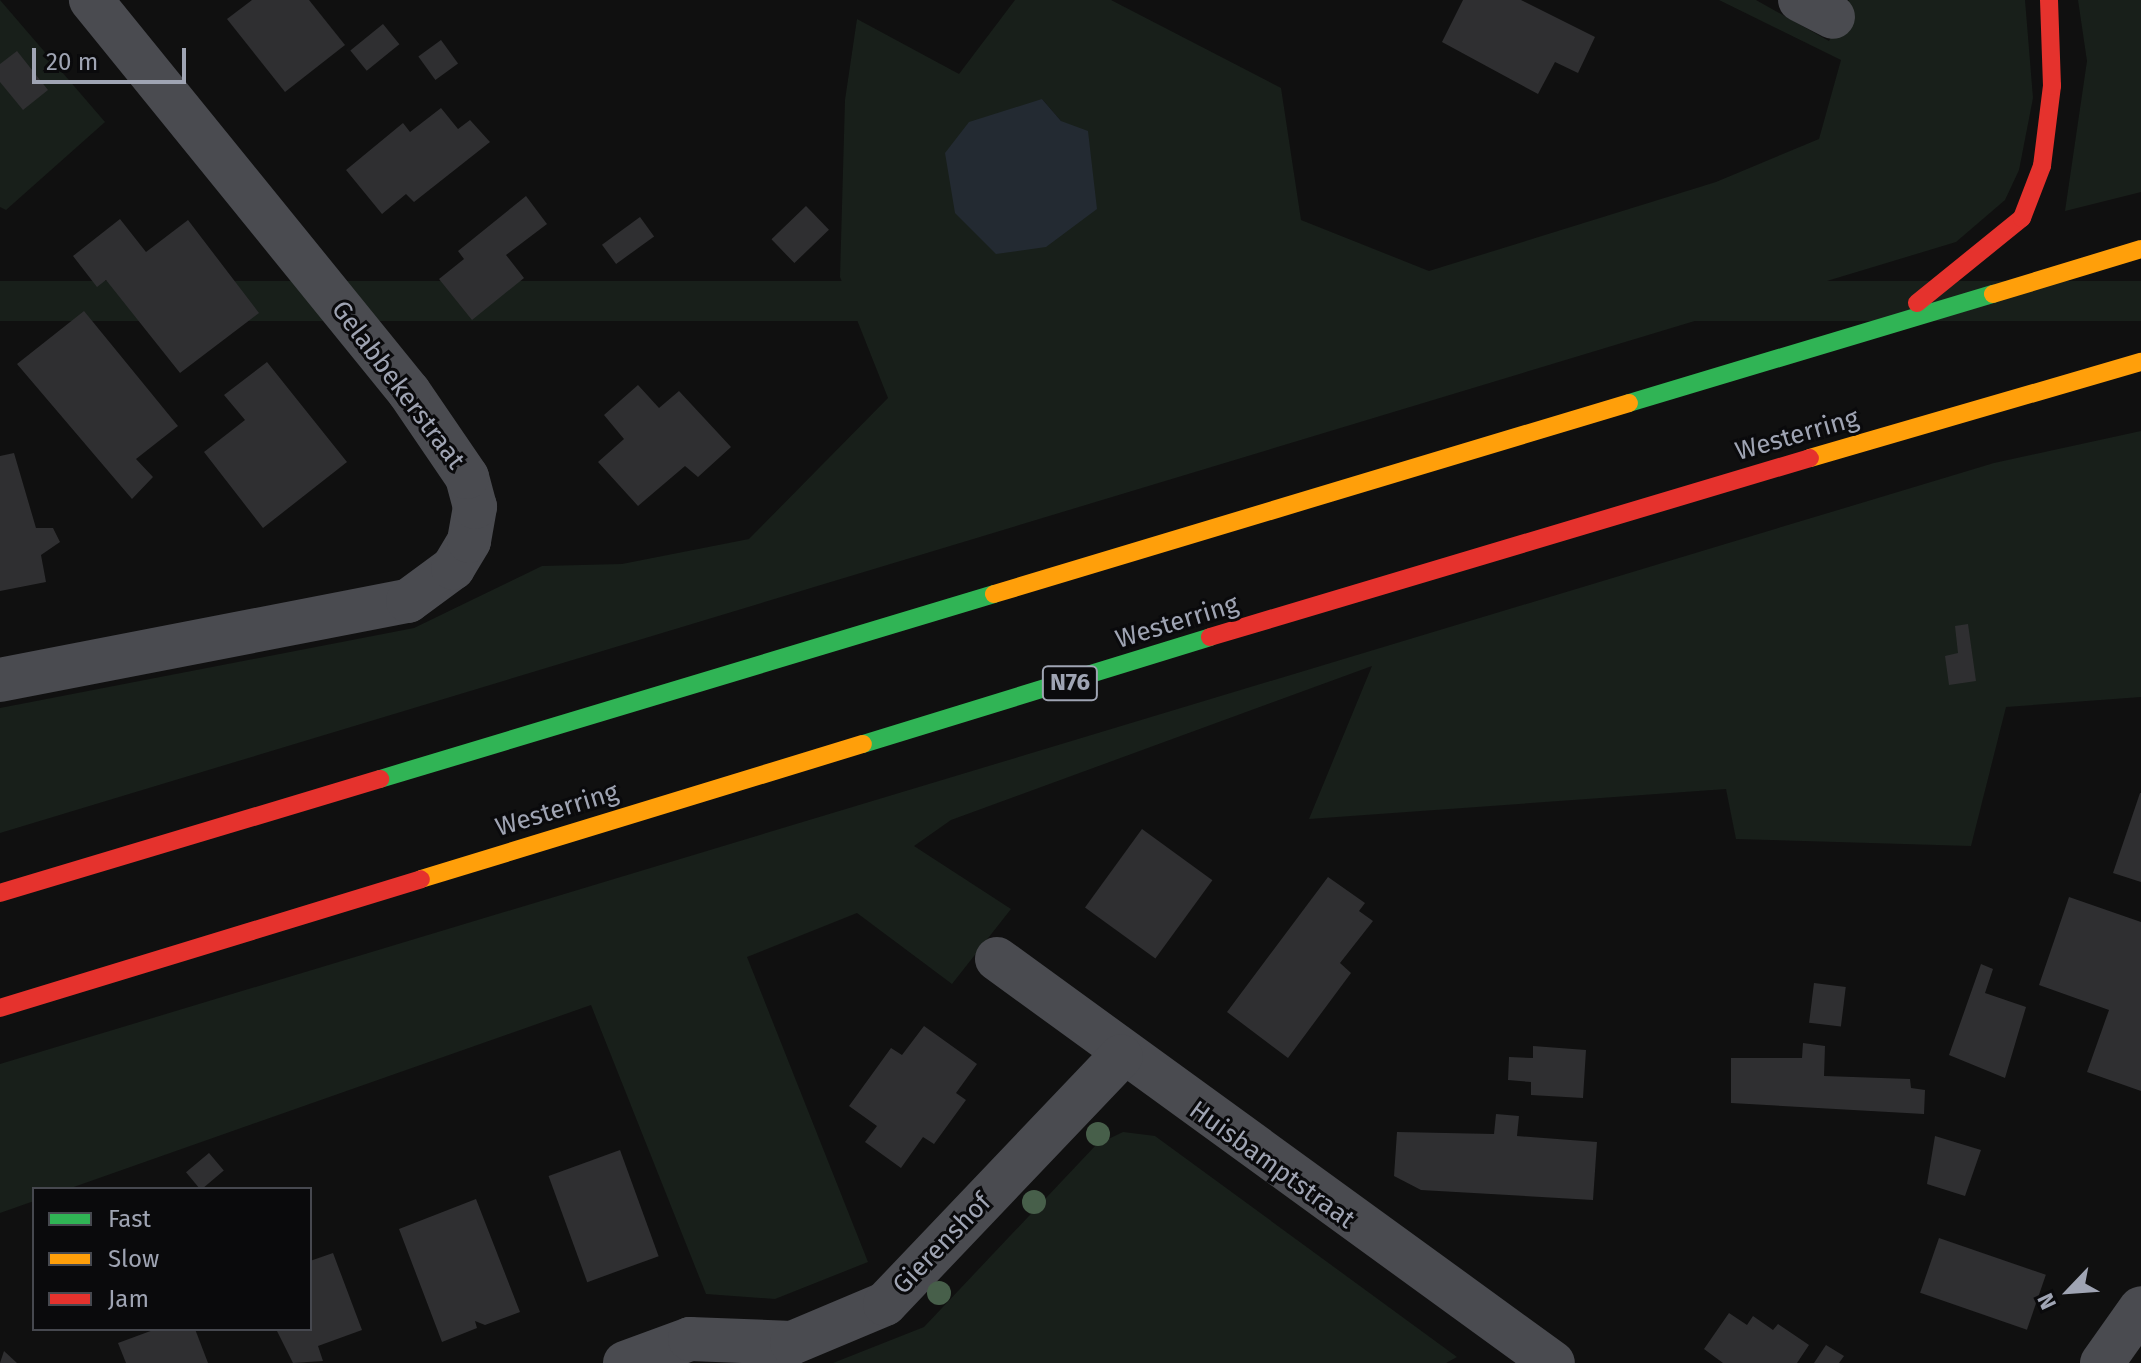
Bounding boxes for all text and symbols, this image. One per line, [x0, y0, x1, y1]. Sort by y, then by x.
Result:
scale bar [36, 32, 190, 82]
text: 20 m [46, 48, 98, 76]
street label: Gelabbekerstraat [325, 295, 471, 475]
street label: Westerring [1732, 403, 1862, 467]
street label: Westerring [1112, 589, 1242, 655]
road number: N76 [1040, 663, 1100, 703]
street label: Westerring [492, 777, 622, 843]
street label: Huisbamptstraat [1183, 1095, 1361, 1235]
legend [32, 1187, 312, 1331]
street label: Gierenshof [886, 1187, 998, 1301]
text: Fast [108, 1205, 151, 1233]
text: Slow [108, 1245, 159, 1273]
north arrow [2029, 1251, 2109, 1331]
text: Jam [108, 1285, 149, 1313]
text: N [2031, 1289, 2062, 1314]

